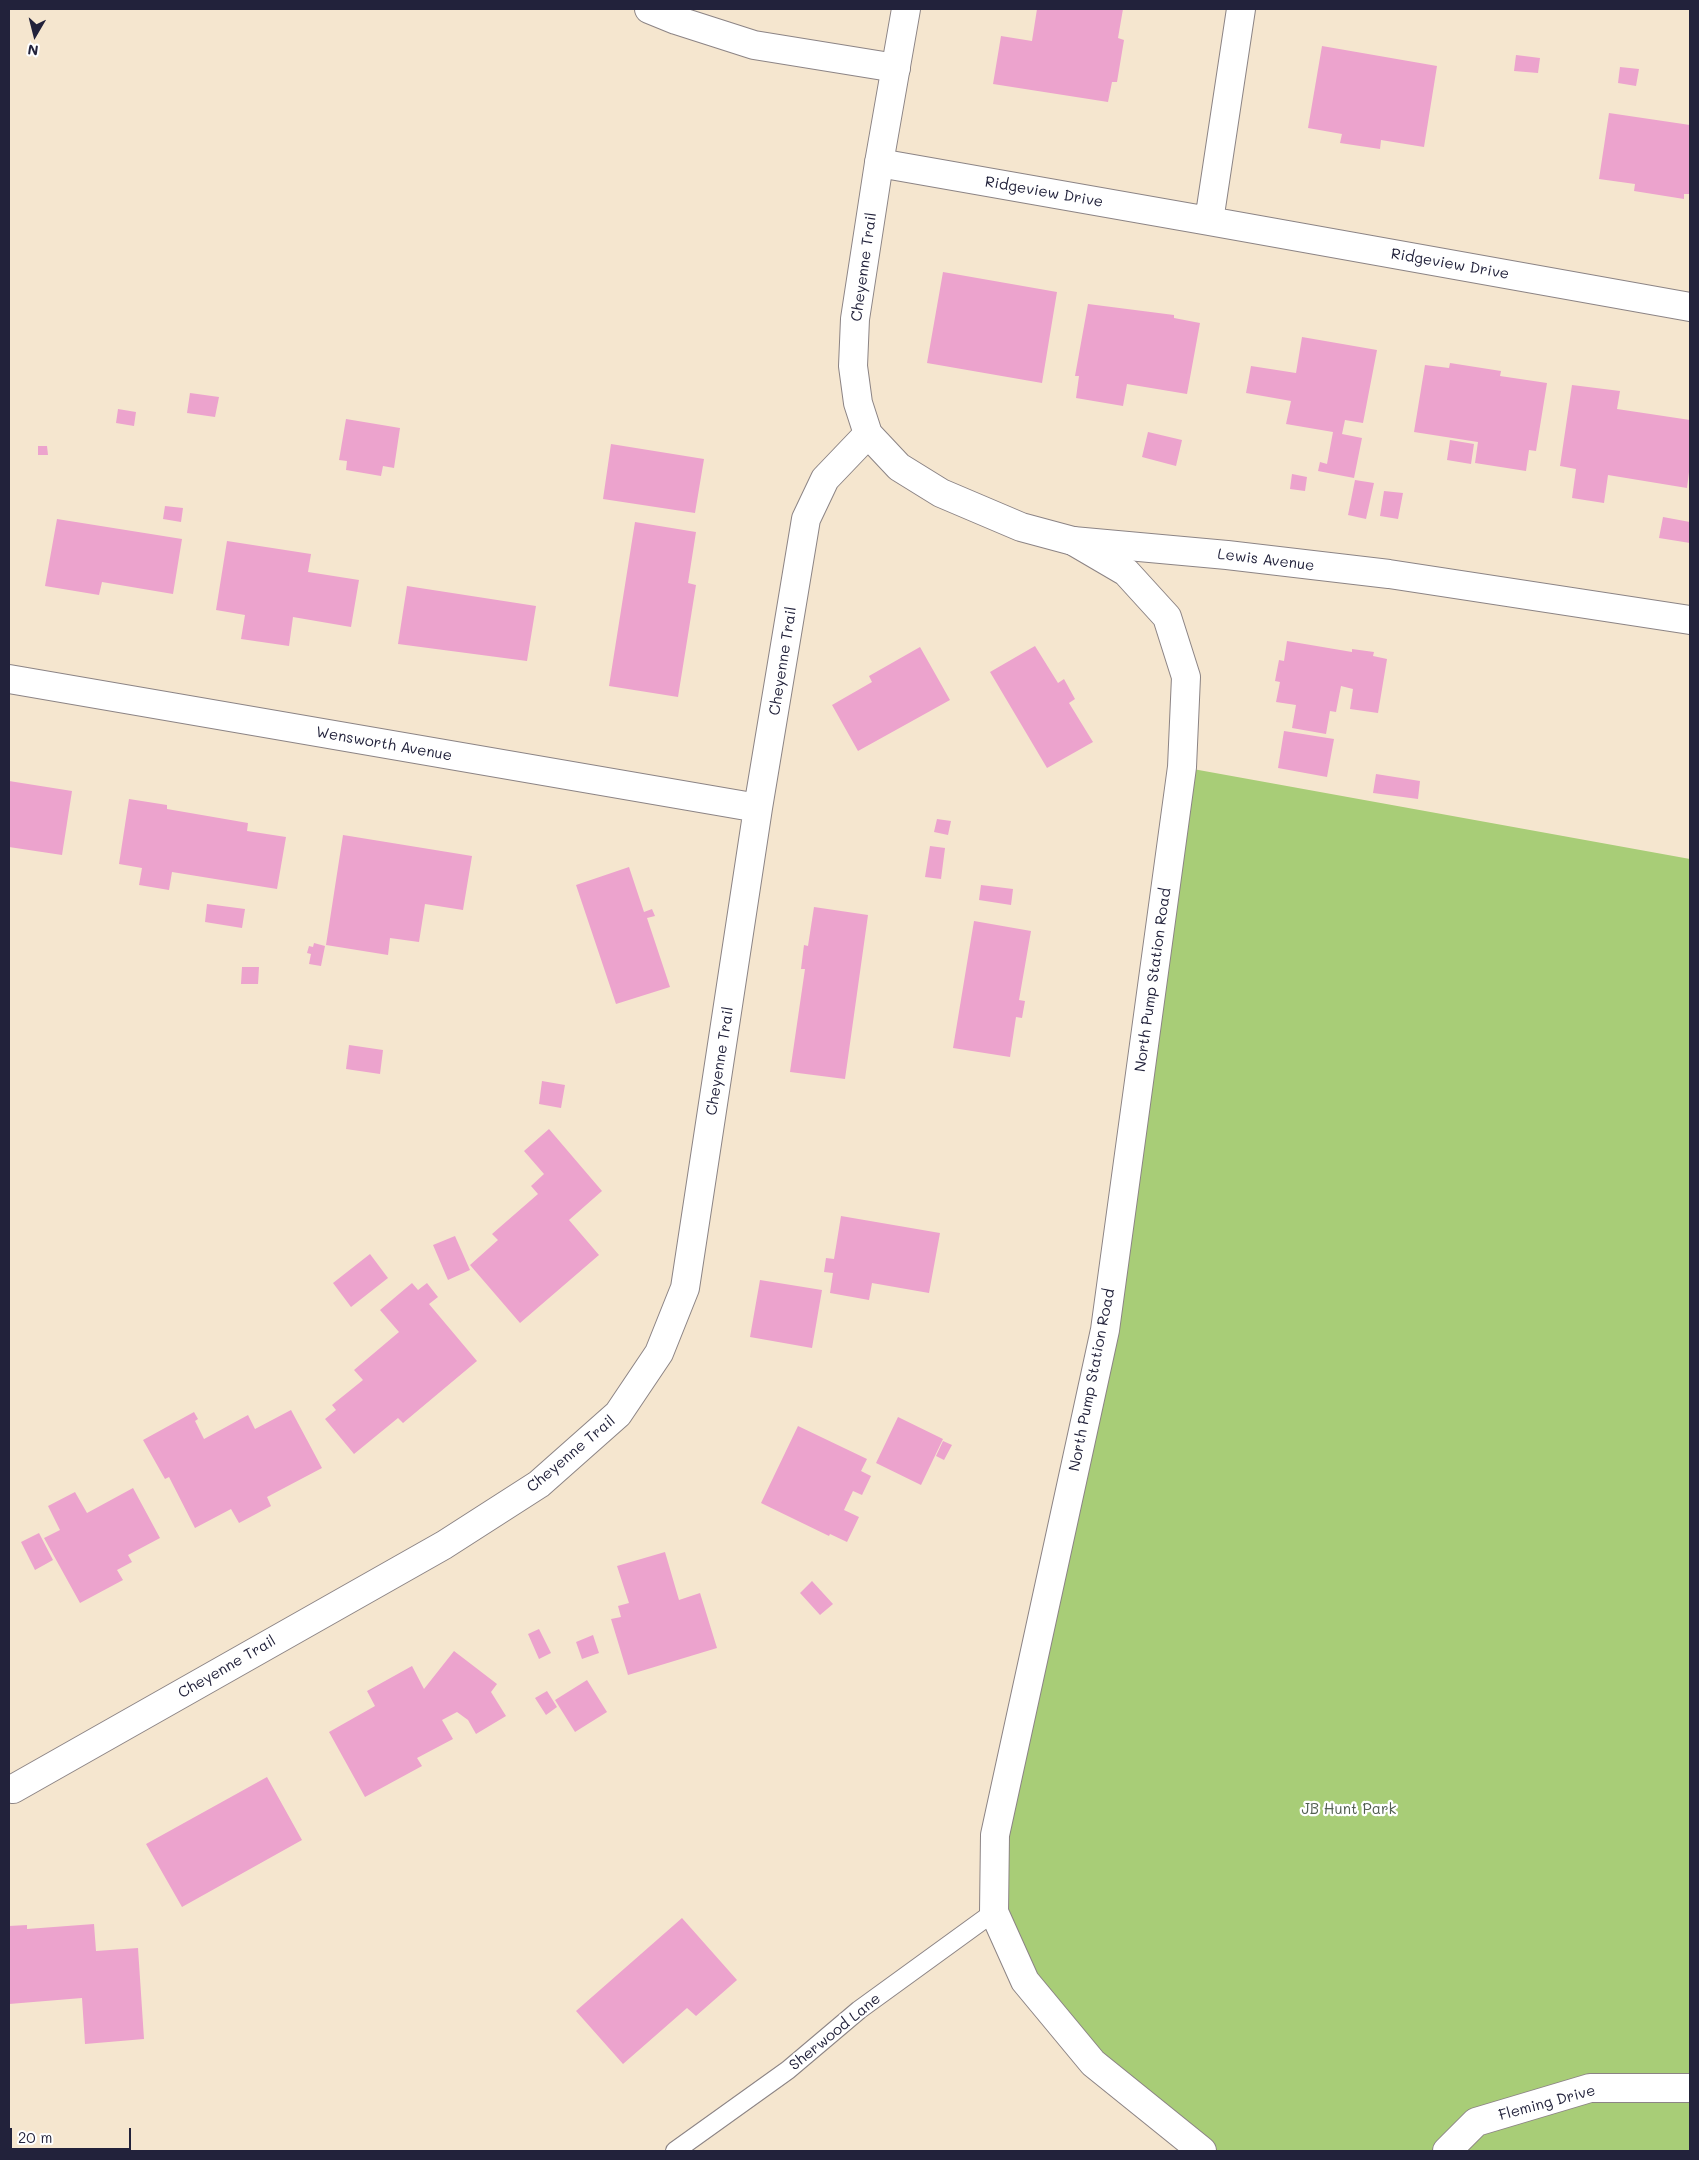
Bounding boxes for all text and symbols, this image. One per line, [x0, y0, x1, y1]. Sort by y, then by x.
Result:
north arrow [10, 10, 60, 60]
text: N [26, 40, 39, 60]
street label: Ridgeview Drive [984, 173, 1104, 211]
street label: Cheyenne Trail [847, 211, 881, 323]
street label: Ridgeview Drive [1390, 245, 1510, 283]
street label: Lewis Avenue [1217, 545, 1315, 575]
street label: Cheyenne Trail [766, 605, 800, 717]
street label: Wensworth Avenue [315, 723, 453, 765]
street label: North Pump Station Road [1131, 887, 1175, 1073]
street label: Cheyenne Trail [703, 1005, 737, 1117]
street label: North Pump Station Road [1065, 1287, 1119, 1473]
street label: Cheyenne Trail [523, 1412, 619, 1496]
street label: Cheyenne Trail [175, 1632, 279, 1702]
park label: JB Hunt Park [1302, 1800, 1396, 1818]
street label: Sherwood Lane [786, 1990, 884, 2074]
street label: Fleming Drive [1497, 2081, 1597, 2125]
scale bar [12, 2118, 134, 2150]
text: 20 m [18, 2127, 52, 2147]

